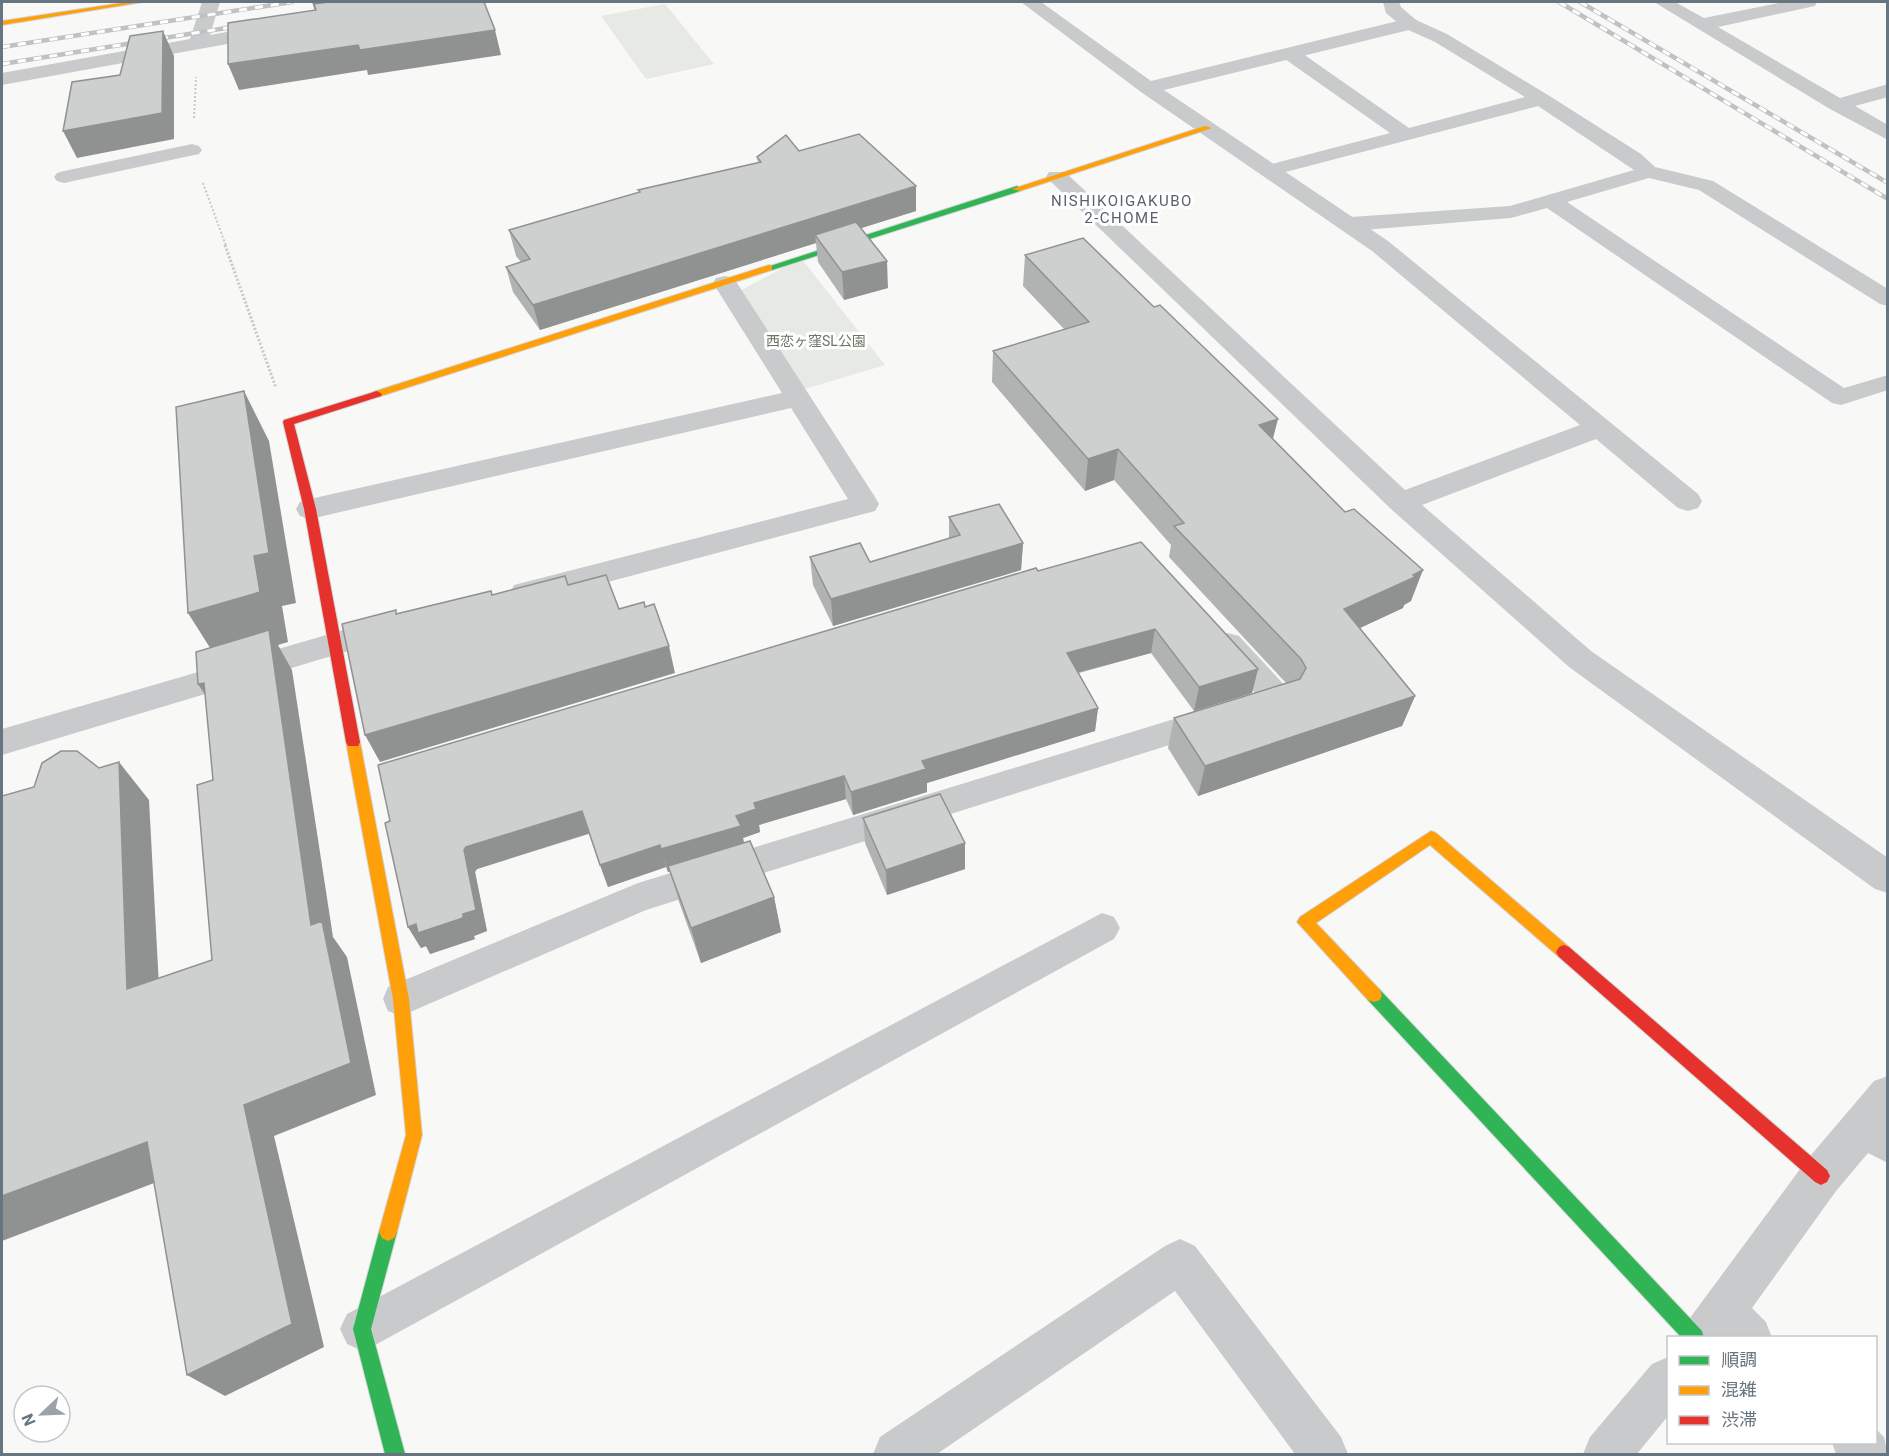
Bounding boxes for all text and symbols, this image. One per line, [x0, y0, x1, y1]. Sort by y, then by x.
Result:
district label: NISHIKOIGAKUBO 2-CHOME [1051, 192, 1193, 227]
park label: 西恋ヶ窪SL公園 [766, 333, 866, 349]
legend [1667, 1336, 1877, 1444]
text: 順調 [1721, 1349, 1757, 1370]
text: 混雑 [1721, 1379, 1757, 1400]
north arrow [12, 1384, 72, 1444]
text: 渋滞 [1721, 1409, 1757, 1430]
text: N [18, 1411, 40, 1429]

